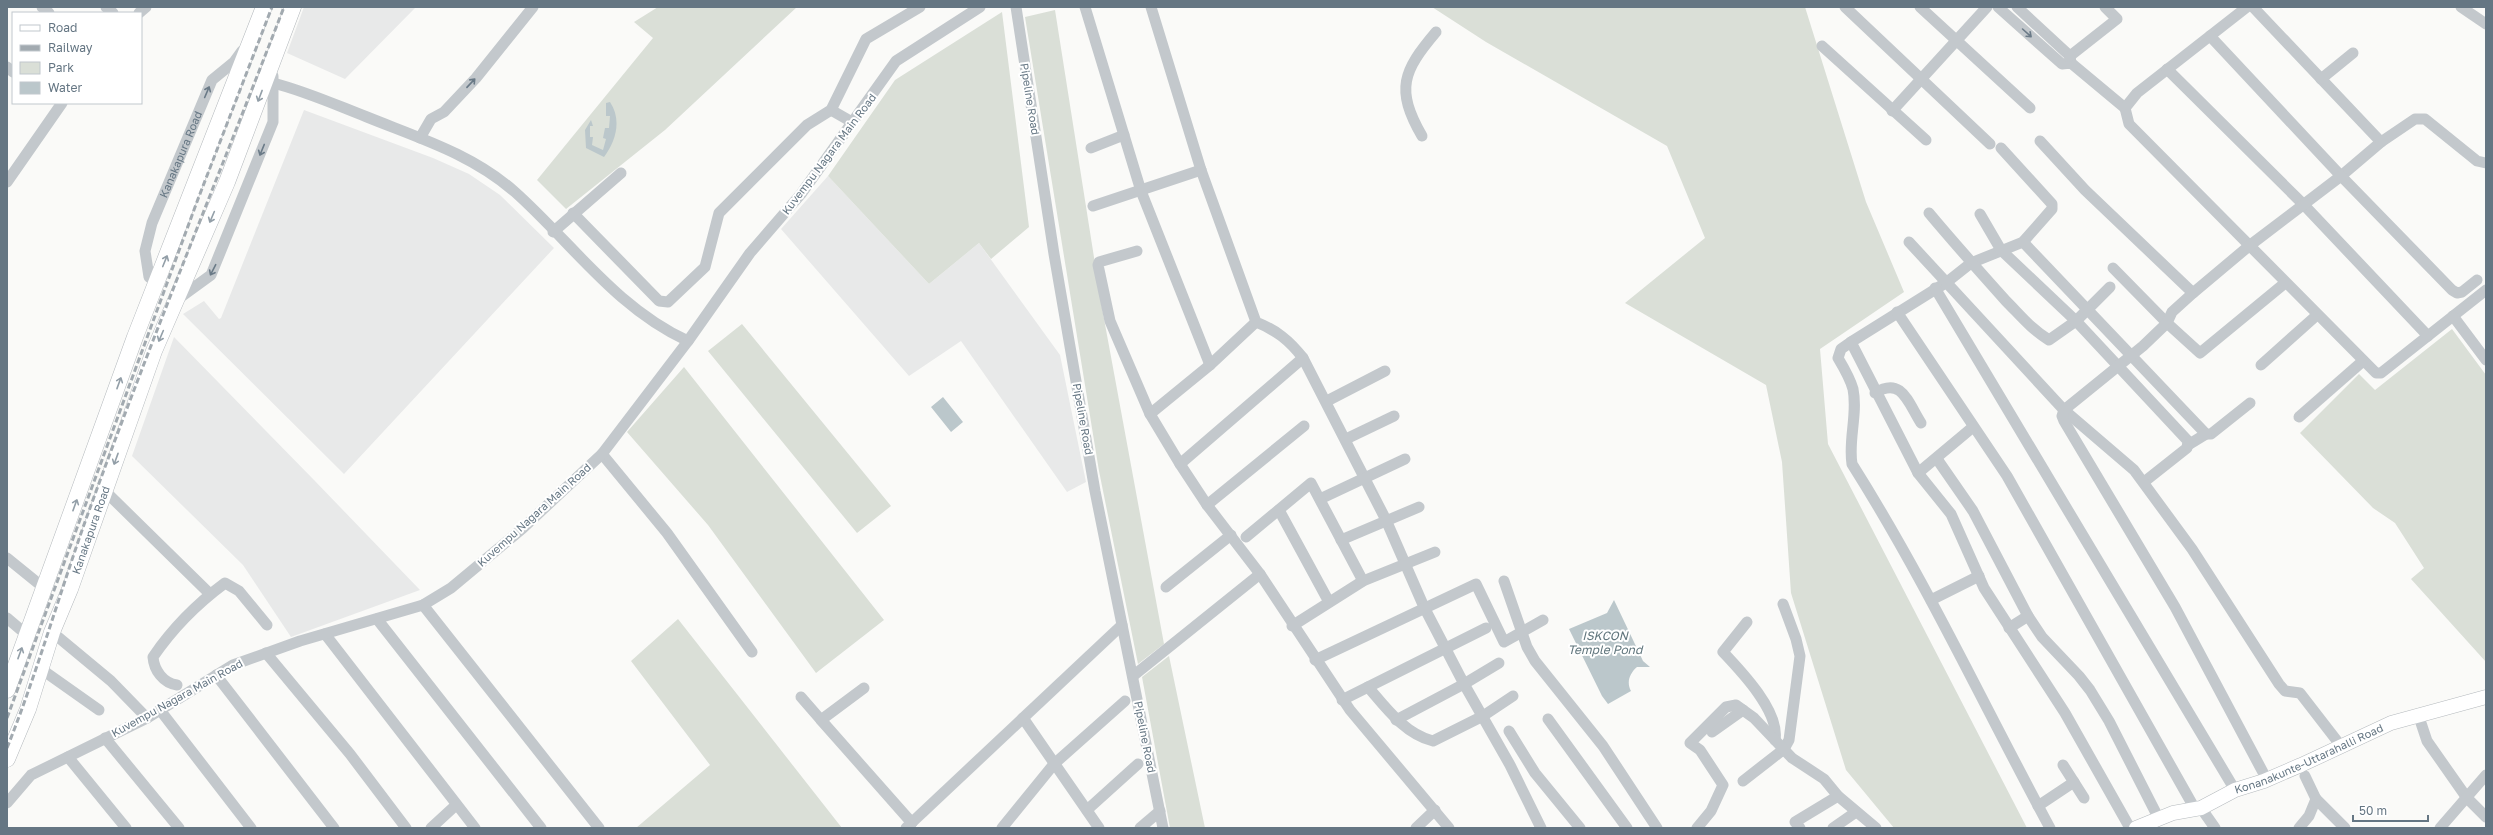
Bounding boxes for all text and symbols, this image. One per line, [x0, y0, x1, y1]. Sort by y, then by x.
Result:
legend [12, 12, 142, 104]
text: Road [48, 20, 77, 35]
one-way arrow [2022, 28, 2032, 38]
text: Railway [48, 40, 93, 55]
text: Park [48, 60, 74, 75]
street label: Pipeline Road [1018, 62, 1043, 136]
one-way arrow [466, 78, 476, 88]
text: Water [48, 80, 82, 95]
one-way arrow [204, 86, 212, 98]
one-way arrow [255, 90, 263, 102]
street label: Kuvempu Nagara Main Road [779, 91, 878, 217]
street label: Kanakapura Road [156, 109, 204, 199]
one-way arrow [258, 143, 265, 155]
one-way arrow [208, 210, 215, 222]
one-way arrow [162, 256, 169, 268]
one-way arrow [209, 264, 216, 276]
one-way arrow [156, 330, 164, 342]
one-way arrow [115, 377, 123, 389]
street label: Pipeline Road [1071, 382, 1096, 456]
one-way arrow [112, 452, 120, 464]
street label: Kuvempu Nagara Main Road [474, 460, 593, 569]
street label: Kanakapura Road [69, 484, 112, 576]
one-way arrow [72, 499, 79, 512]
water label: ISKCON Temple Pond [1568, 628, 1644, 657]
one-way arrow [17, 648, 25, 660]
street label: Kuvempu Nagara Main Road [109, 656, 245, 739]
street label: Pipeline Road [1132, 700, 1159, 774]
street label: Konanakunte-Uttarahalli Road [2233, 721, 2385, 796]
scale bar [2353, 797, 2428, 823]
text: 50 m [2359, 803, 2387, 818]

